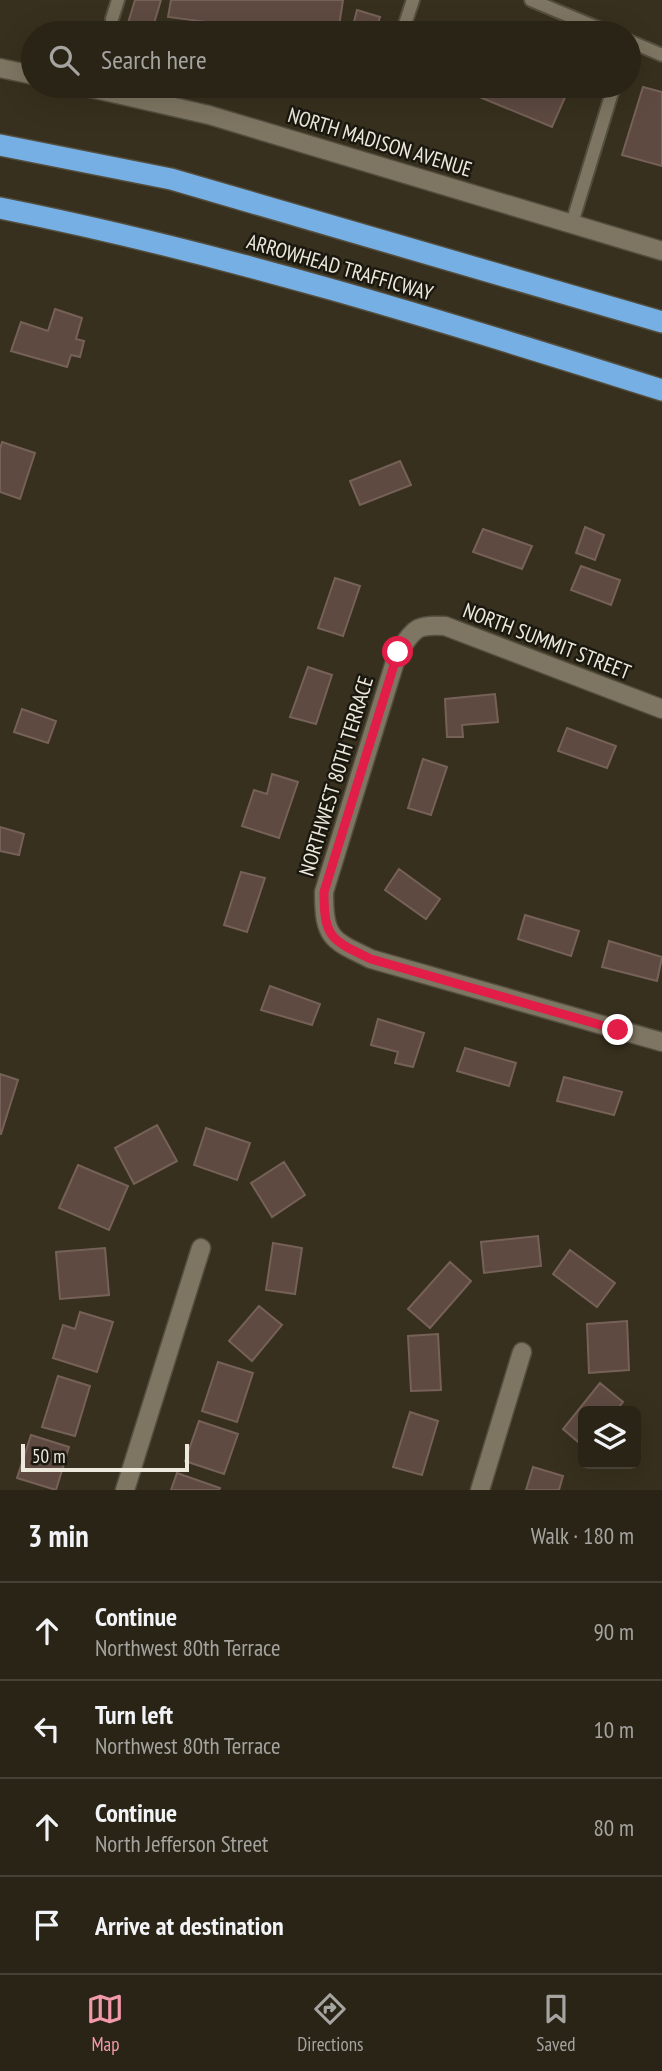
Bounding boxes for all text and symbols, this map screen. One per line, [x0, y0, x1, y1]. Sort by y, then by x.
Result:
search box [21, 21, 641, 98]
icon: search [45, 41, 83, 79]
text: Search here [101, 43, 207, 76]
street label: NORTH MADISON AVENUE [285, 101, 475, 183]
street label: ARROWHEAD TRAFFICWAY [244, 228, 437, 307]
street label: NORTH SUMMIT STREET [459, 597, 635, 686]
route start [382, 636, 413, 667]
street label: NORTHWEST 80TH TERRACE [293, 673, 379, 879]
route end [602, 1014, 633, 1045]
map controls [578, 1406, 641, 1469]
button: layers [578, 1406, 641, 1469]
scale bar [21, 1441, 189, 1473]
text: 50 m [32, 1444, 66, 1468]
text: 3 min [28, 1516, 89, 1555]
text: Walk · 180 m [531, 1521, 634, 1550]
text: Continue [95, 1600, 177, 1633]
icon: ahead [28, 1612, 66, 1650]
text: 90 m [593, 1617, 634, 1646]
text: Northwest 80th Terrace [95, 1633, 280, 1662]
text: Turn left [95, 1698, 173, 1731]
icon: left [28, 1710, 66, 1748]
text: 10 m [593, 1715, 634, 1744]
text: Northwest 80th Terrace [95, 1731, 280, 1760]
text: Continue [95, 1796, 177, 1829]
icon: ahead [28, 1808, 66, 1846]
text: 80 m [593, 1813, 634, 1842]
text: North Jefferson Street [95, 1829, 268, 1858]
icon: arrive [28, 1906, 66, 1944]
text: Arrive at destination [95, 1909, 284, 1942]
tab: Map [86, 1990, 124, 2056]
tab: Directions [297, 1990, 363, 2056]
tab: Saved [536, 1990, 576, 2056]

